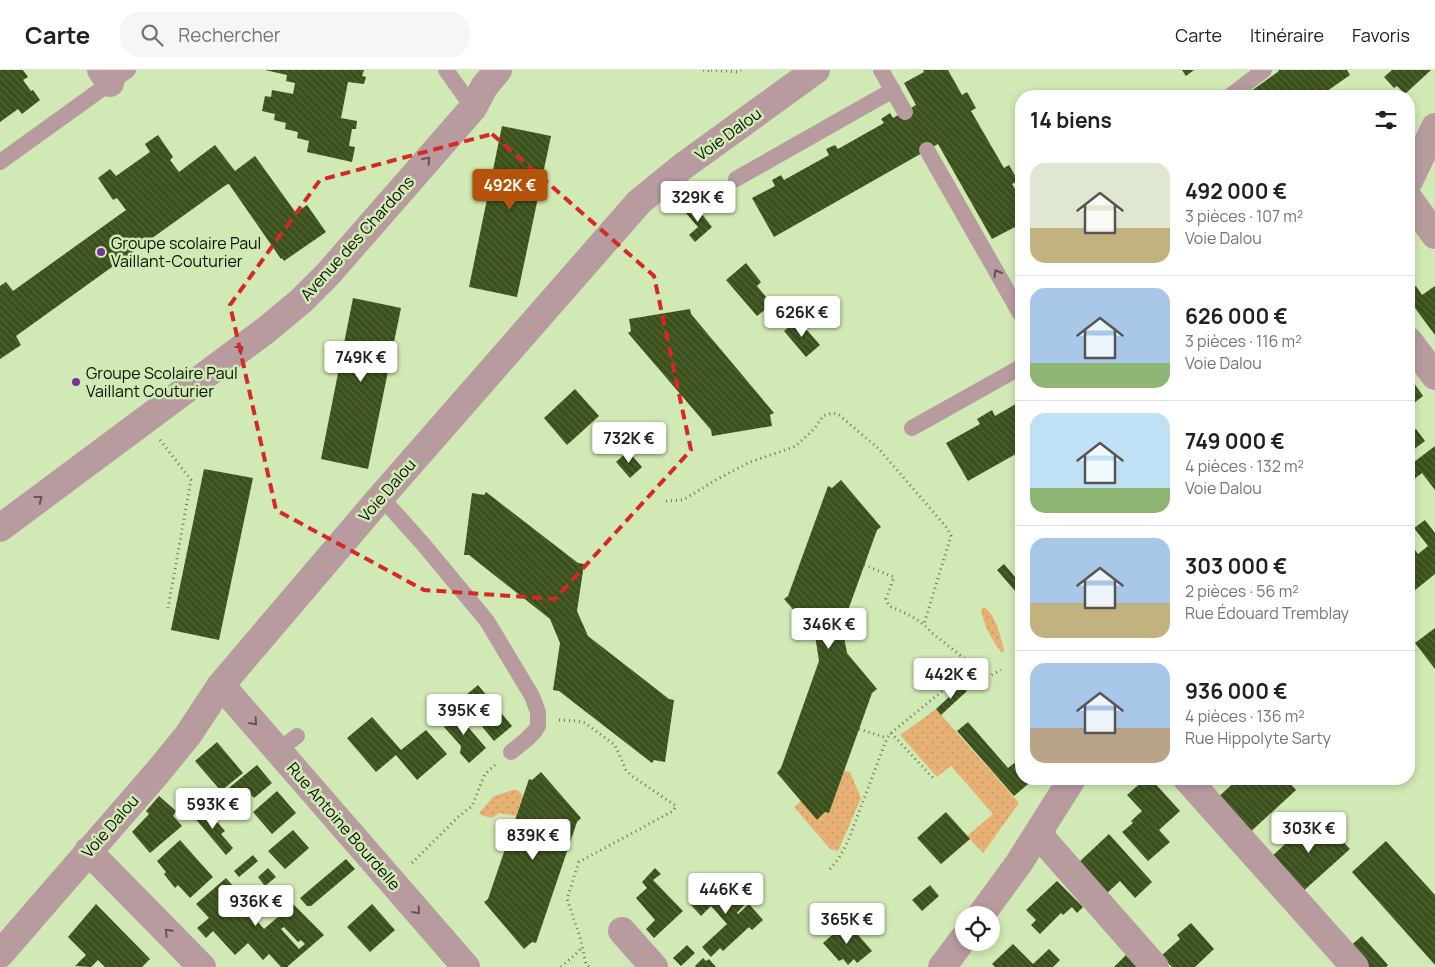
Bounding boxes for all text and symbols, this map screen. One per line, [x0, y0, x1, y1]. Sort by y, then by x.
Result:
search box [120, 12, 470, 57]
text: Carte [25, 18, 90, 51]
icon: search [138, 21, 166, 49]
text: Rechercher [178, 22, 281, 48]
text: Carte [1175, 23, 1222, 47]
text: Itinéraire [1250, 23, 1324, 47]
text: Favoris [1352, 23, 1410, 47]
street label: Voie Dalou [690, 103, 766, 165]
text: 14 biens [1030, 106, 1112, 134]
icon: filters [1372, 106, 1400, 134]
one-way arrow [421, 156, 430, 165]
pin: 492K € [469, 168, 551, 211]
street label: Avenue des Chardons [295, 171, 419, 305]
text: 492K € [484, 174, 536, 196]
text: 492 000 € [1185, 177, 1287, 205]
pin: 329K € [657, 180, 739, 223]
icon: home [1070, 183, 1130, 243]
text: 329K € [672, 186, 724, 208]
text: 3 pièces · 107 m² [1185, 205, 1303, 227]
text: Voie Dalou [1185, 227, 1262, 249]
place label: Groupe scolaire Paul Vaillant-Couturier [111, 232, 261, 272]
marker: Groupe scolaire Paul Vaillant-Couturier [95, 246, 107, 258]
one-way arrow [993, 270, 1003, 279]
pin: 626K € [761, 296, 843, 338]
text: 626K € [775, 301, 829, 323]
text: 626 000 € [1185, 302, 1288, 330]
icon: home [1070, 308, 1130, 368]
text: 3 pièces · 116 m² [1185, 330, 1302, 352]
pin: 749K € [320, 340, 402, 383]
one-way arrow [234, 346, 244, 355]
text: 749K € [335, 346, 387, 368]
text: Voie Dalou [1185, 352, 1262, 374]
place label: Groupe Scolaire Paul Vaillant Couturier [86, 362, 238, 402]
marker: Groupe Scolaire Paul Vaillant Couturier [70, 376, 82, 388]
pin: 732K € [588, 422, 670, 464]
text: 732K € [603, 427, 655, 449]
text: 749 000 € [1185, 427, 1285, 455]
icon: home [1070, 433, 1130, 493]
street label: Voie Dalou [354, 454, 420, 526]
text: 4 pièces · 132 m² [1185, 455, 1304, 477]
text: Voie Dalou [1185, 477, 1262, 499]
one-way arrow [33, 496, 42, 504]
text: 303 000 € [1185, 552, 1287, 580]
icon: home [1070, 558, 1130, 618]
text: 2 pièces · 56 m² [1185, 580, 1299, 602]
text: Rue Édouard Tremblay [1185, 602, 1349, 624]
pin: 346K € [788, 608, 870, 650]
text: 346K € [802, 613, 856, 635]
pin: 442K € [910, 658, 992, 700]
text: 442K € [925, 663, 977, 685]
text: 936 000 € [1185, 677, 1288, 705]
icon: home [1070, 683, 1130, 743]
pin: 395K € [423, 694, 505, 736]
text: 395K € [438, 699, 490, 721]
text: 4 pièces · 136 m² [1185, 705, 1305, 727]
one-way arrow [248, 716, 257, 725]
text: Rue Hippolyte Sarty [1185, 727, 1331, 749]
street label: Rue Antoine Bourdelle [282, 757, 406, 895]
pin: 593K € [172, 788, 254, 830]
street label: Voie Dalou [77, 790, 143, 862]
text: 593K € [187, 793, 239, 815]
pin: 303K € [1268, 812, 1350, 854]
text: 303K € [1282, 817, 1336, 839]
pin: 839K € [492, 818, 574, 861]
text: 839K € [506, 824, 560, 846]
pin: 446K € [685, 872, 767, 915]
text: 446K € [699, 878, 753, 900]
pin: 936K € [215, 884, 297, 927]
text: 936K € [229, 890, 283, 912]
pin: 365K € [806, 902, 888, 945]
one-way arrow [412, 905, 421, 914]
map controls [955, 906, 1000, 951]
button: locate [955, 906, 1000, 951]
text: 365K € [821, 908, 873, 930]
one-way arrow [165, 929, 174, 938]

